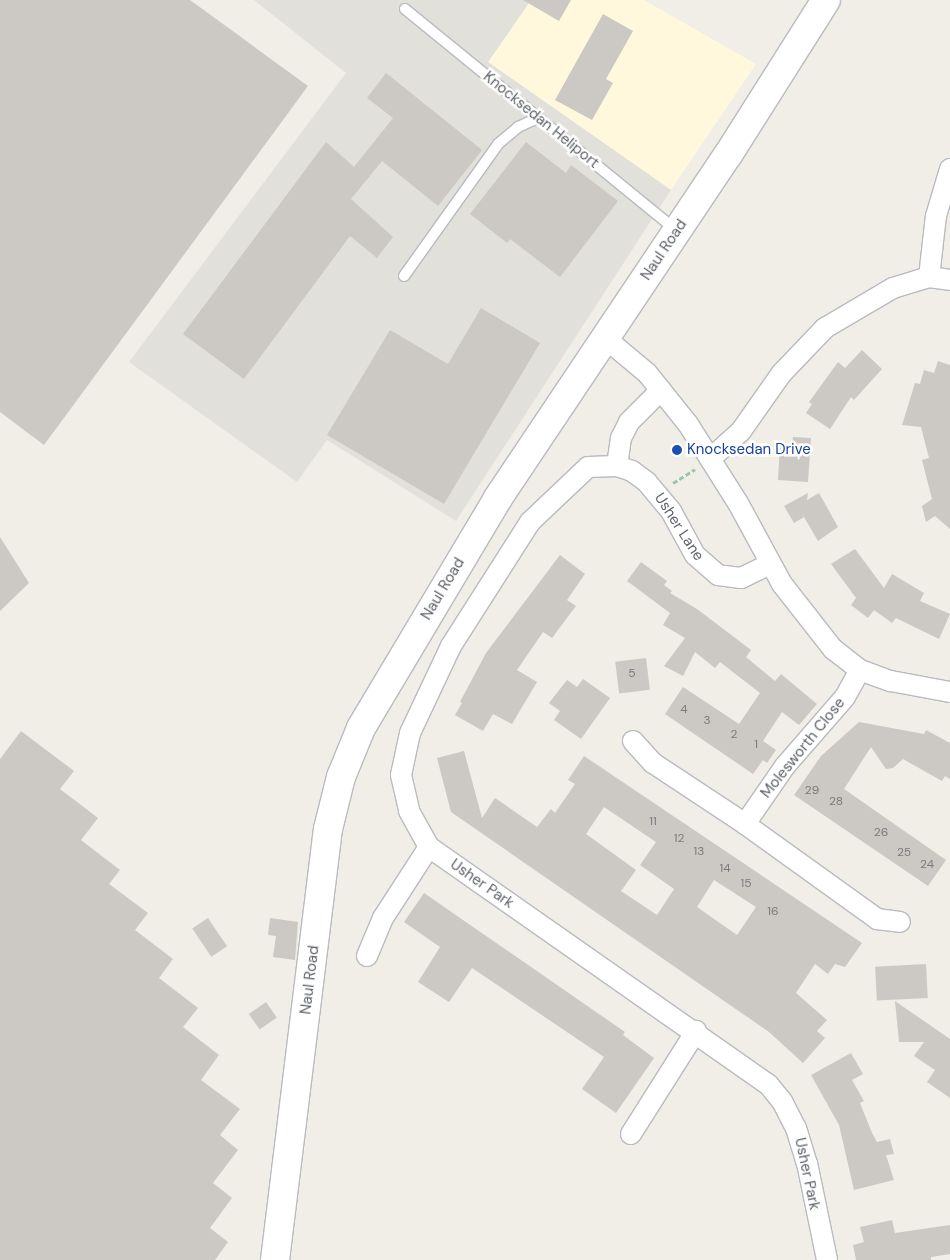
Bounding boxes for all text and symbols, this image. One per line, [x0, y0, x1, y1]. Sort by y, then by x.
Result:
street label: Knocksedan Heliport [480, 68, 602, 172]
street label: Naul Road [637, 216, 691, 284]
place label: Knocksedan Drive [687, 441, 811, 459]
marker: Knocksedan Drive [671, 444, 683, 456]
street label: Usher Lane [650, 490, 708, 564]
street label: Naul Road [417, 555, 469, 623]
house number: 5 [628, 667, 636, 681]
street label: Molesworth Close [757, 694, 849, 802]
house number: 4 [680, 703, 688, 717]
house number: 3 [703, 714, 711, 728]
house number: 2 [731, 728, 737, 742]
house number: 1 [754, 738, 758, 752]
house number: 29 [805, 784, 819, 798]
house number: 28 [829, 795, 843, 809]
house number: 11 [649, 815, 657, 829]
house number: 26 [874, 826, 888, 840]
house number: 12 [674, 832, 684, 846]
house number: 13 [694, 845, 704, 859]
house number: 25 [897, 846, 911, 860]
street label: Usher Park [447, 856, 517, 912]
house number: 24 [920, 858, 934, 872]
house number: 14 [719, 862, 731, 876]
house number: 15 [740, 877, 752, 891]
house number: 16 [767, 905, 779, 919]
street label: Naul Road [297, 944, 323, 1016]
street label: Usher Park [791, 1136, 823, 1212]

